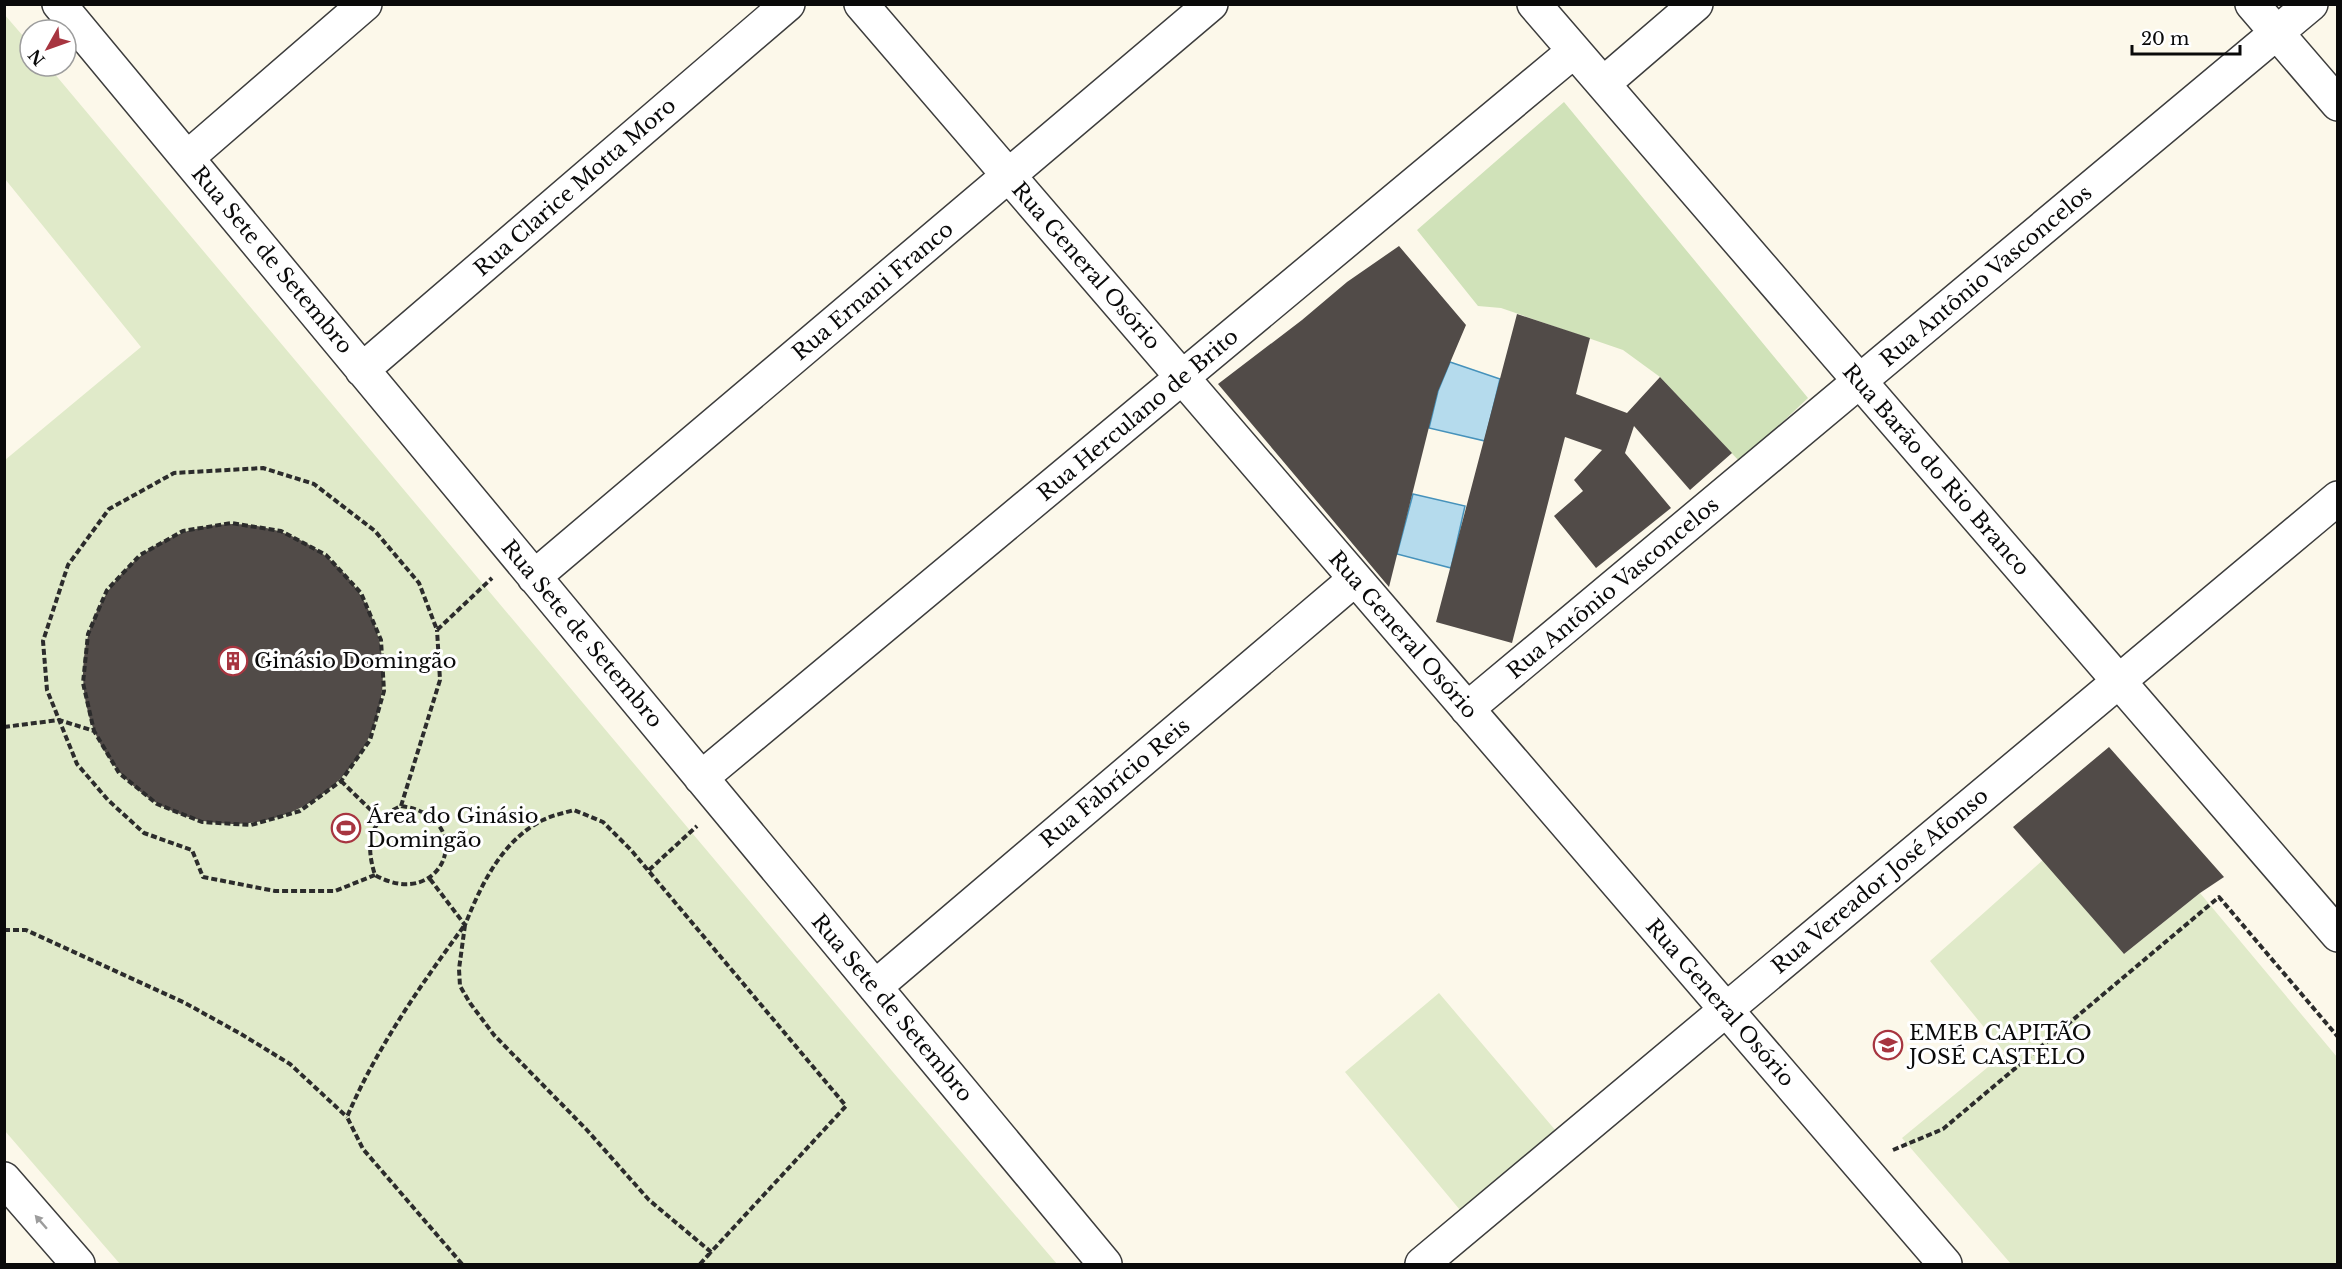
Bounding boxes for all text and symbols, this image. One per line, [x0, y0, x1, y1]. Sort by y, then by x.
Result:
north arrow [18, 18, 78, 78]
scale bar [2132, 18, 2240, 56]
text: 20 m [2141, 28, 2189, 50]
text: N [24, 45, 49, 70]
street label: Rua Clarice Motta Moro [469, 92, 681, 282]
street label: Rua Sete de Setembro [186, 161, 358, 359]
street label: Rua General Osório [1006, 177, 1166, 355]
street label: Rua Antônio Vasconcelos [1875, 180, 2097, 372]
street label: Rua Ernani Franco [787, 216, 959, 366]
street label: Rua Herculano de Brito [1032, 323, 1244, 507]
street label: Rua Barão do Rio Branco [1837, 359, 2035, 581]
street label: Rua Antônio Vasconcelos [1502, 492, 1724, 684]
street label: Rua Sete de Setembro [496, 535, 668, 733]
street label: Rua General Osório [1323, 546, 1483, 724]
building icon: Ginásio Domingão [217, 645, 249, 677]
place label: Ginásio Domingão [254, 648, 456, 674]
street label: Rua Fabrício Reis [1035, 713, 1195, 853]
street label: Rua Vereador José Afonso [1766, 783, 1994, 979]
place label: Área do Ginásio Domingão [366, 803, 538, 853]
sports icon: Área do Ginásio Domingão [330, 812, 362, 844]
street label: Rua Sete de Setembro [806, 909, 978, 1107]
street label: Rua General Osório [1640, 914, 1800, 1092]
place label: EMEB CAPITÃO JOSÉ CASTELO [1906, 1020, 2092, 1070]
school or university icon: EMEB CAPITÃO JOSÉ CASTELO [1872, 1029, 1904, 1061]
one-way arrow [35, 1215, 48, 1230]

